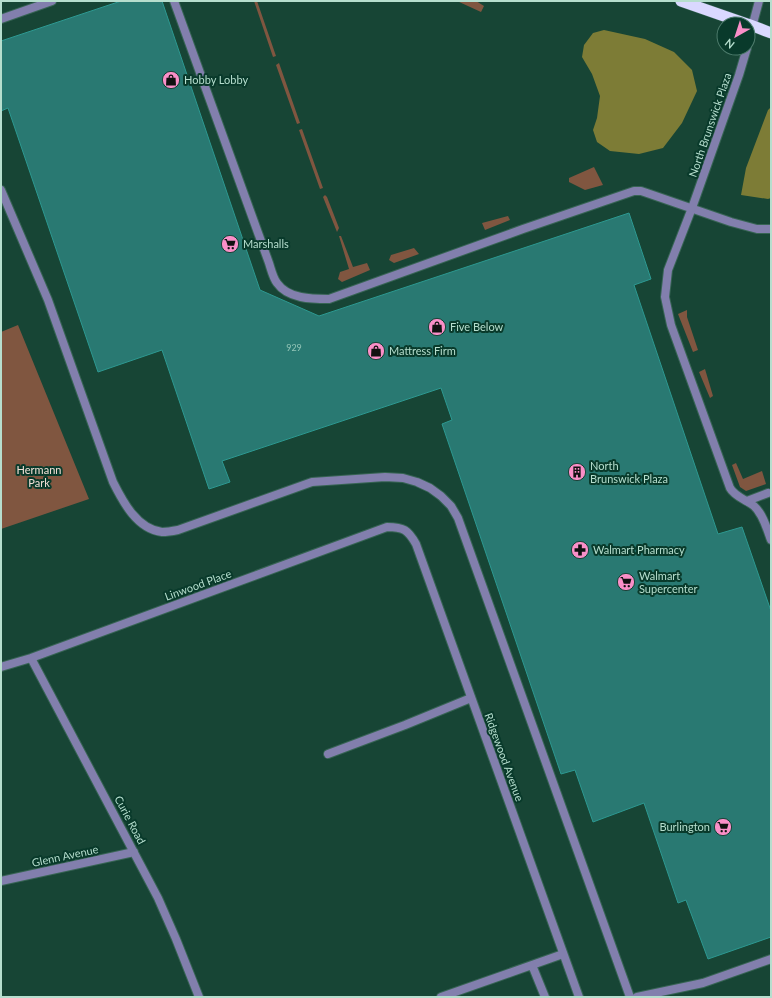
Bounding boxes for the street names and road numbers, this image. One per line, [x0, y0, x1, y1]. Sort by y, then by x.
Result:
street label: North Brunswick Plaza [686, 71, 733, 179]
street label: Linwood Place [163, 566, 233, 603]
street label: Ridgewood Avenue [482, 711, 527, 803]
street label: Curie Road [112, 793, 149, 846]
street label: Glenn Avenue [31, 842, 99, 869]

